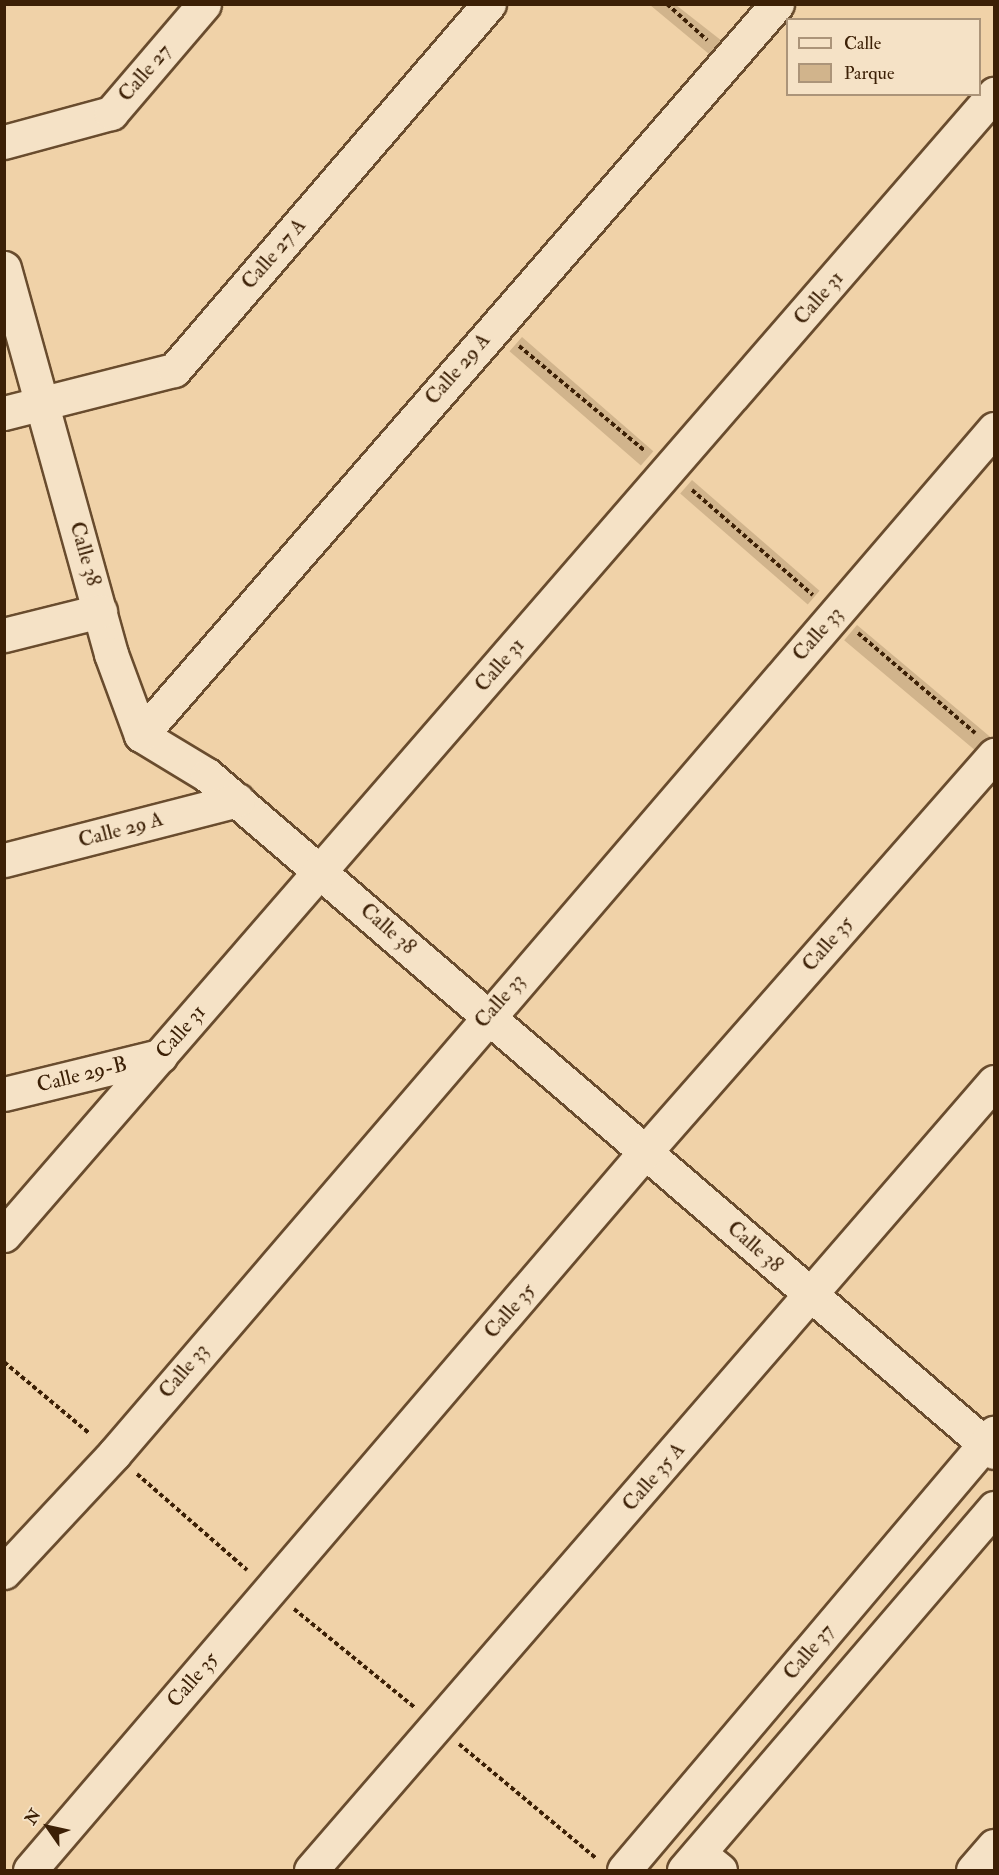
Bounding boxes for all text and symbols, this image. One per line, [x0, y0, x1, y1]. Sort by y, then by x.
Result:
legend [786, 18, 981, 96]
text: Calle [844, 32, 881, 55]
street label: Calle 27 [113, 39, 177, 107]
text: Parque [844, 62, 894, 85]
street label: Calle 27 A [236, 213, 312, 295]
street label: Calle 31 [789, 266, 849, 330]
street label: Calle 29 A [420, 328, 496, 410]
street label: Calle 38 [64, 519, 106, 589]
street label: Calle 33 [788, 602, 848, 666]
street label: Calle 31 [470, 633, 530, 697]
street label: Calle 29 A [76, 807, 166, 853]
street label: Calle 38 [355, 898, 421, 960]
street label: Calle 35 [797, 911, 859, 977]
street label: Calle 33 [470, 969, 530, 1033]
street label: Calle 31 [151, 1000, 211, 1064]
street label: Calle 29-B [34, 1052, 130, 1098]
street label: Calle 38 [722, 1216, 788, 1278]
street label: Calle 35 [479, 1278, 541, 1344]
street label: Calle 33 [154, 1338, 214, 1404]
street label: Calle 35 A [617, 1437, 691, 1517]
street label: Calle 37 [778, 1619, 840, 1685]
street label: Calle 35 [162, 1647, 224, 1713]
north arrow [18, 1797, 78, 1857]
text: N [21, 1805, 45, 1828]

